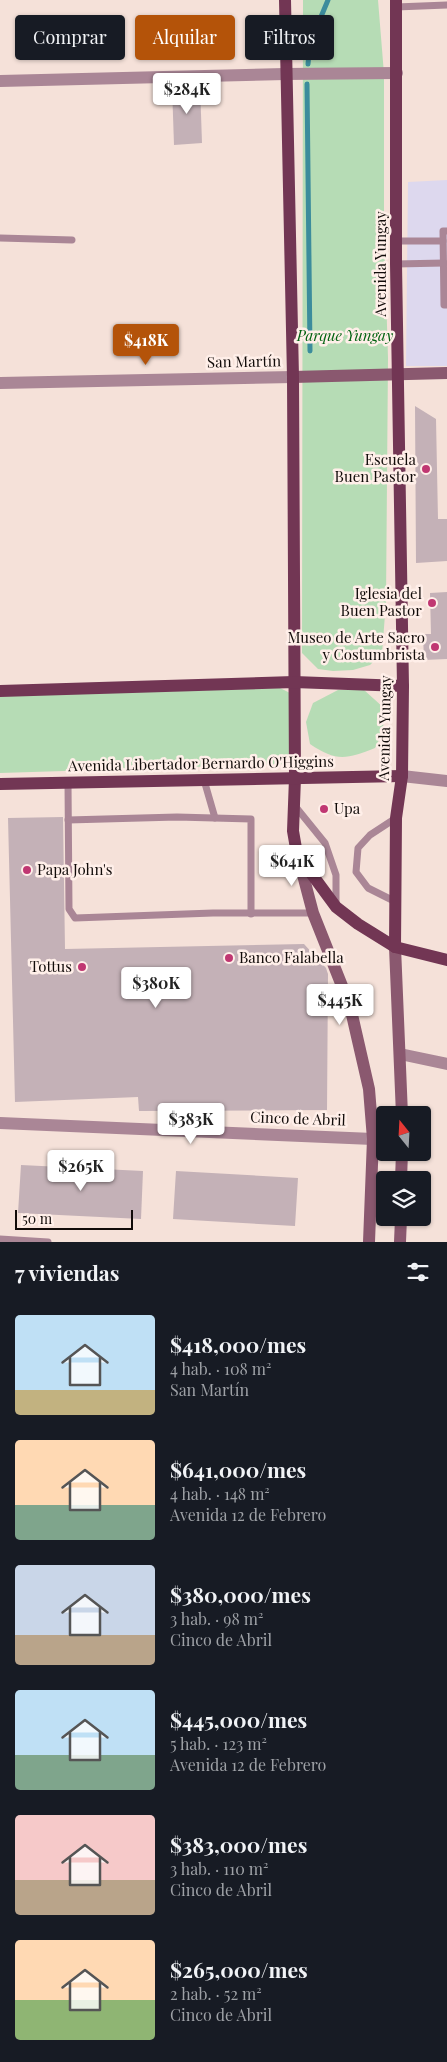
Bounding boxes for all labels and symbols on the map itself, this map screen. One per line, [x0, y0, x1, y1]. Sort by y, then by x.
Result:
pin: $284K [152, 72, 222, 115]
street label: Avenida Yungay [370, 211, 390, 318]
pin: $418K [111, 324, 181, 366]
park label: Parque Yungay [296, 325, 393, 345]
street label: San Martín [207, 350, 281, 372]
place label: Escuela Buen Pastor [335, 449, 417, 486]
marker: Escuela Buen Pastor [420, 463, 432, 475]
place label: Iglesia del Buen Pastor [341, 583, 422, 620]
marker: Iglesia del Buen Pastor [426, 597, 438, 609]
place label: Museo de Arte Sacro y Costumbrista [287, 627, 426, 664]
marker: Museo de Arte Sacro y Costumbrista [429, 641, 441, 653]
street label: Avenida Yungay [373, 675, 395, 782]
street label: Avenida Libertador Bernardo O'Higgins [67, 751, 334, 775]
place label: Upa [334, 798, 361, 818]
marker: Upa [318, 803, 330, 815]
pin: $641K [257, 844, 327, 887]
place label: Papa John's [37, 859, 113, 879]
marker: Papa John's [21, 864, 33, 876]
place label: Banco Falabella [239, 947, 344, 967]
marker: Banco Falabella [223, 952, 235, 964]
place label: Tottus [30, 956, 72, 976]
marker: Tottus [76, 961, 88, 973]
pin: $380K [121, 966, 191, 1009]
pin: $445K [305, 984, 375, 1026]
pin: $383K [156, 1102, 226, 1145]
street label: Cinco de Abril [250, 1106, 346, 1130]
north arrow [376, 1106, 431, 1161]
pin: $265K [46, 1150, 116, 1192]
scale bar [15, 1207, 132, 1230]

